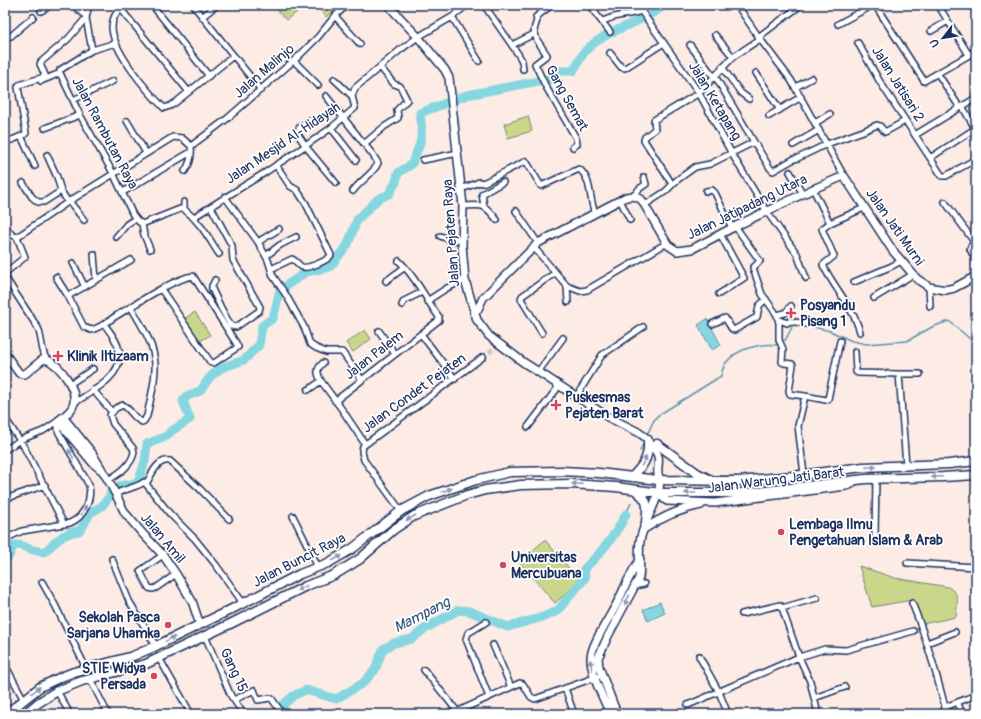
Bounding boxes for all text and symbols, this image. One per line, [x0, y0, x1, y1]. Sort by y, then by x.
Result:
north arrow [923, 18, 963, 58]
text: U [927, 36, 942, 49]
street label: Jalan Malinjo [230, 40, 298, 102]
street label: Jalan Jatisari 2 [868, 43, 928, 125]
street label: Jalan Ketapang [685, 59, 745, 143]
street label: Gang Semat [542, 62, 592, 134]
street label: Jalan Rambutan Raya [68, 74, 142, 192]
street label: Jalan Mesjid Al-Hidayah [222, 98, 344, 188]
street label: Jalan Jatipadang Utara [684, 171, 810, 243]
street label: Jalan Pejaten Raya [439, 179, 463, 287]
street label: Jalan Jati Murni [862, 185, 928, 269]
place label: Posyandu Pisang 1 [800, 297, 855, 330]
marker: Posyandu Pisang 1 [785, 307, 797, 319]
street label: Jalan Palem [341, 327, 407, 383]
place label: Klinik Iltizaam [67, 348, 149, 365]
marker: Klinik Iltizaam [52, 350, 64, 362]
street label: Jalan Condet Pejaten [359, 350, 469, 436]
place label: Puskesmas Pejaten Barat [565, 389, 644, 422]
marker: Puskesmas Pejaten Barat [550, 399, 562, 411]
one-way arrow [68, 448, 75, 460]
one-way arrow [641, 455, 647, 467]
street label: Jalan Warung Jati Barat [707, 463, 845, 497]
one-way arrow [865, 463, 877, 470]
one-way arrow [931, 474, 943, 481]
one-way arrow [571, 481, 583, 488]
one-way arrow [441, 487, 453, 493]
one-way arrow [683, 490, 696, 496]
one-way arrow [81, 504, 87, 516]
street label: Jalan Amil [137, 509, 189, 567]
one-way arrow [405, 515, 417, 521]
place label: Lembaga Ilmu Pengetahuan Islam & Arab [789, 516, 943, 549]
marker: Lembaga Ilmu Pengetahuan Islam & Arab [776, 527, 786, 537]
street label: Jalan Buncit Raya [250, 529, 348, 591]
place label: Universitas Mercubuana [511, 549, 582, 582]
one-way arrow [331, 554, 343, 561]
marker: Universitas Mercubuana [498, 560, 508, 570]
one-way arrow [297, 585, 308, 591]
water label: Mampang [391, 592, 455, 637]
one-way arrow [624, 595, 630, 606]
place label: Sekolah Pasca Sarjana Uhamka [66, 609, 160, 642]
marker: Sekolah Pasca Sarjana Uhamka [163, 620, 173, 630]
one-way arrow [165, 636, 176, 642]
street label: Gang 15 [216, 645, 252, 695]
one-way arrow [588, 658, 594, 671]
place label: STIE Widya Persada [82, 660, 146, 693]
marker: STIE Widya Persada [149, 671, 159, 681]
one-way arrow [31, 686, 42, 694]

